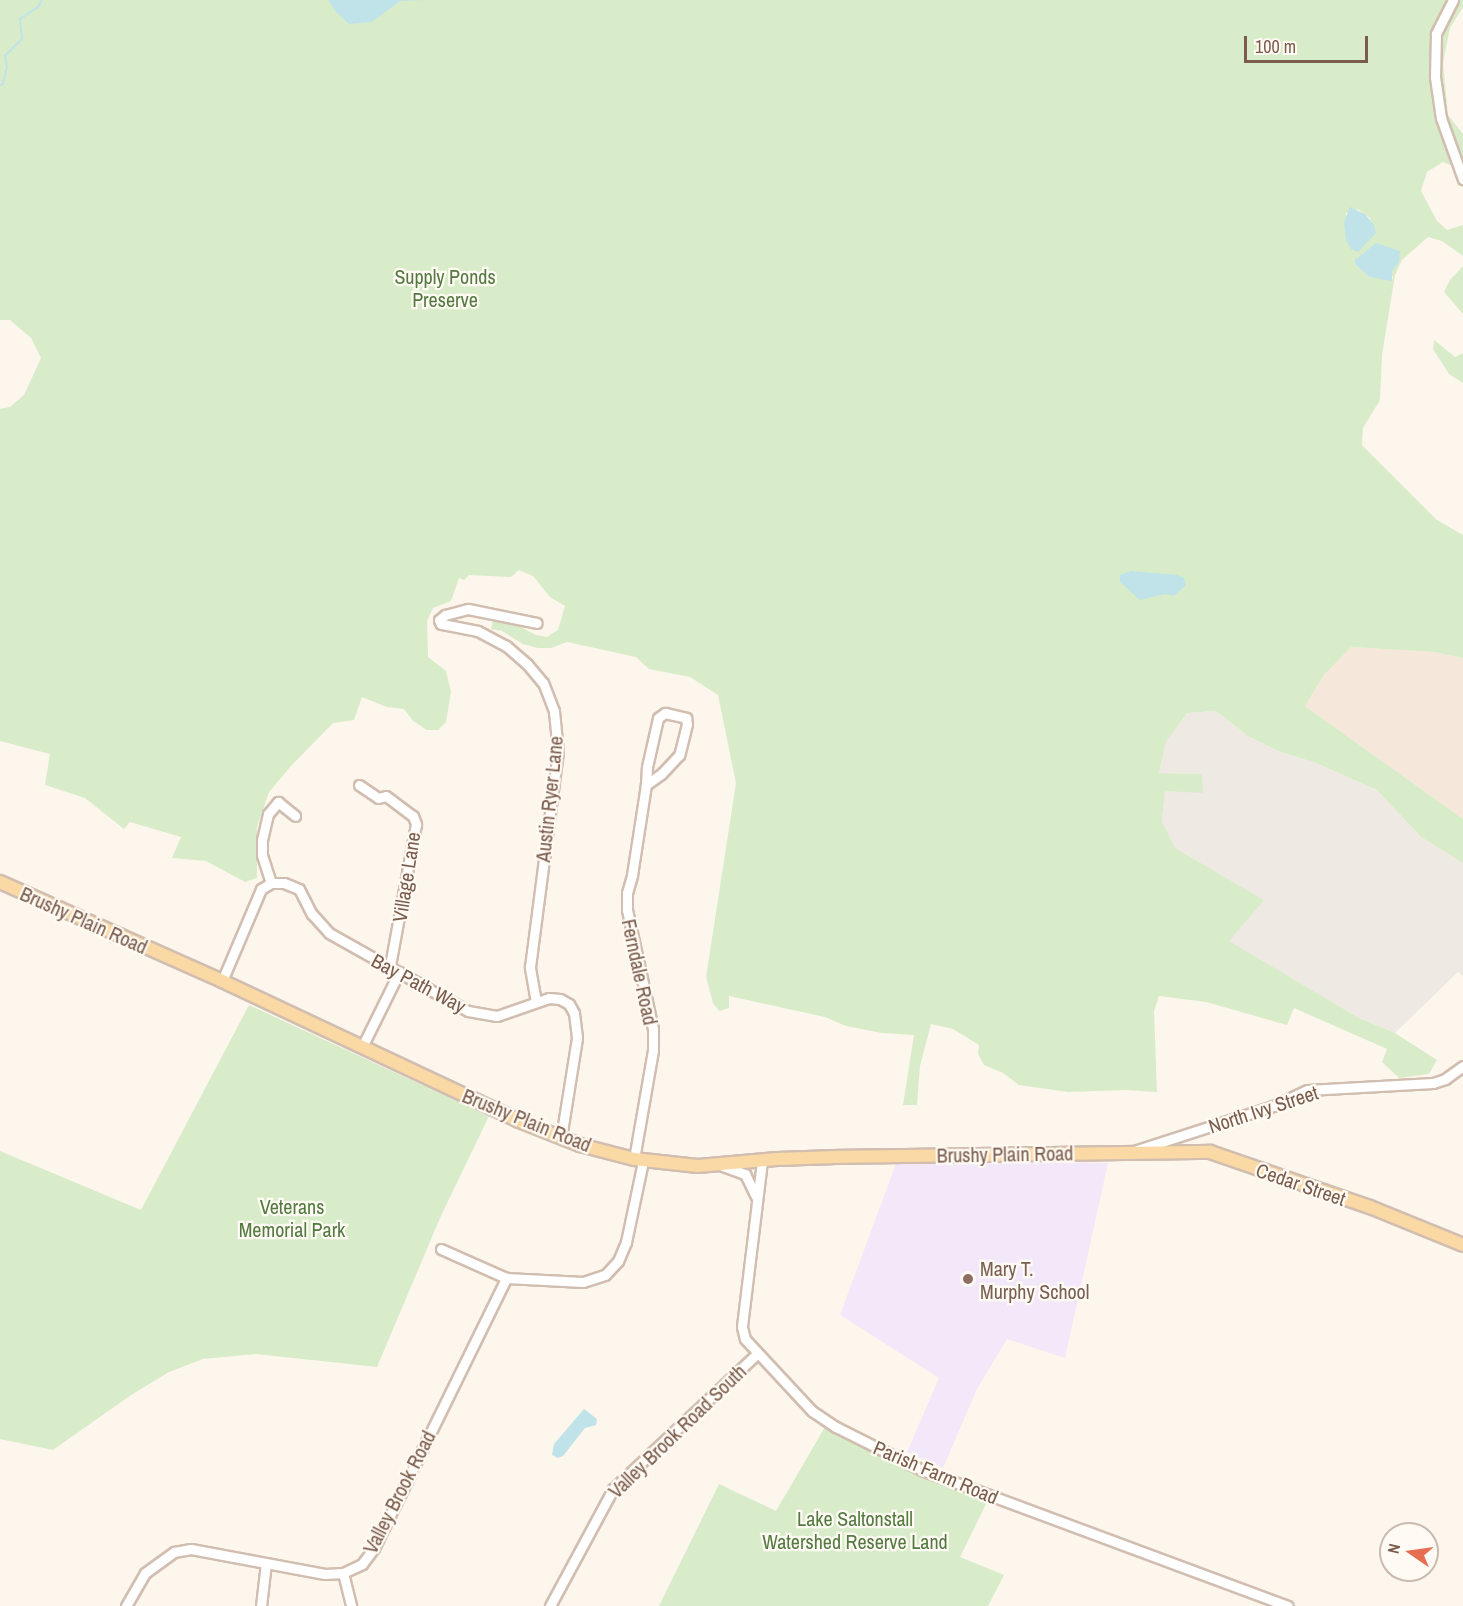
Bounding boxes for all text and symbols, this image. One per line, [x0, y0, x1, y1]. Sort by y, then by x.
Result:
scale bar [1247, 24, 1372, 62]
text: 100 m [1255, 34, 1296, 59]
park label: Supply Ponds Preserve [394, 264, 496, 311]
street label: Austin Ryer Lane [530, 735, 568, 863]
street label: Village Lane [387, 830, 425, 924]
street label: Brushy Plain Road [17, 881, 151, 959]
street label: Ferndale Road [617, 917, 663, 1027]
street label: Bay Path Way [368, 948, 470, 1018]
street label: North Ivy Street [1205, 1080, 1321, 1138]
street label: Brushy Plain Road [459, 1083, 595, 1157]
street label: Brushy Plain Road [936, 1141, 1074, 1167]
street label: Cedar Street [1253, 1158, 1349, 1210]
park label: Veterans Memorial Park [239, 1195, 345, 1242]
place label: Mary T. Murphy School [980, 1256, 1089, 1303]
marker: Mary T. Murphy School [961, 1272, 975, 1286]
street label: Valley Brook Road South [603, 1359, 751, 1503]
street label: Valley Brook Road [358, 1427, 440, 1557]
street label: Parish Farm Road [870, 1435, 1002, 1509]
park label: Lake Saltonstall Watershed Reserve Land [762, 1506, 948, 1553]
north arrow [1379, 1522, 1439, 1582]
text: N [1382, 1541, 1405, 1556]

